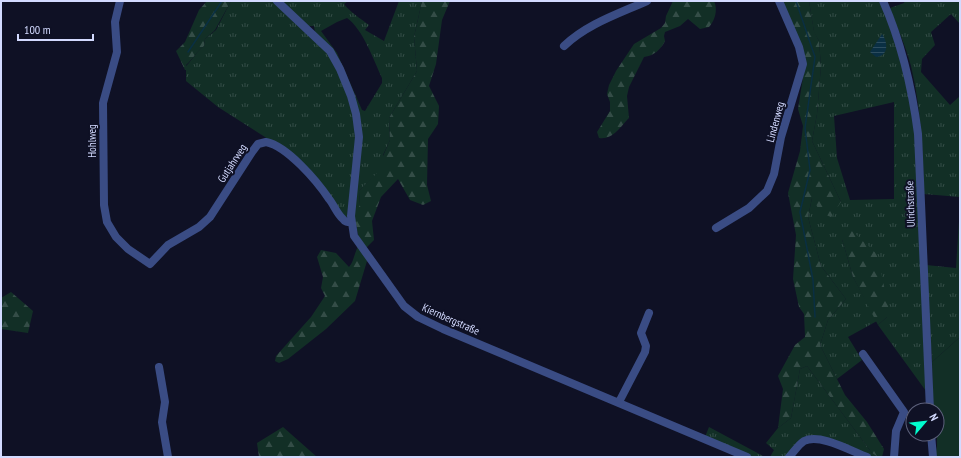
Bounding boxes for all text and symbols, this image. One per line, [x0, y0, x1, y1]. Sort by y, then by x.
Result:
scale bar [18, 16, 93, 42]
text: 100 m [24, 22, 51, 37]
street label: Lindenweg [763, 100, 787, 144]
street label: Hohlweg [85, 124, 99, 158]
street label: Gutjahrweg [214, 141, 250, 185]
street label: Ulrichstraße [902, 180, 918, 227]
street label: Kiernbergstraße [420, 300, 482, 338]
north arrow [905, 402, 945, 442]
text: N [926, 411, 941, 423]

